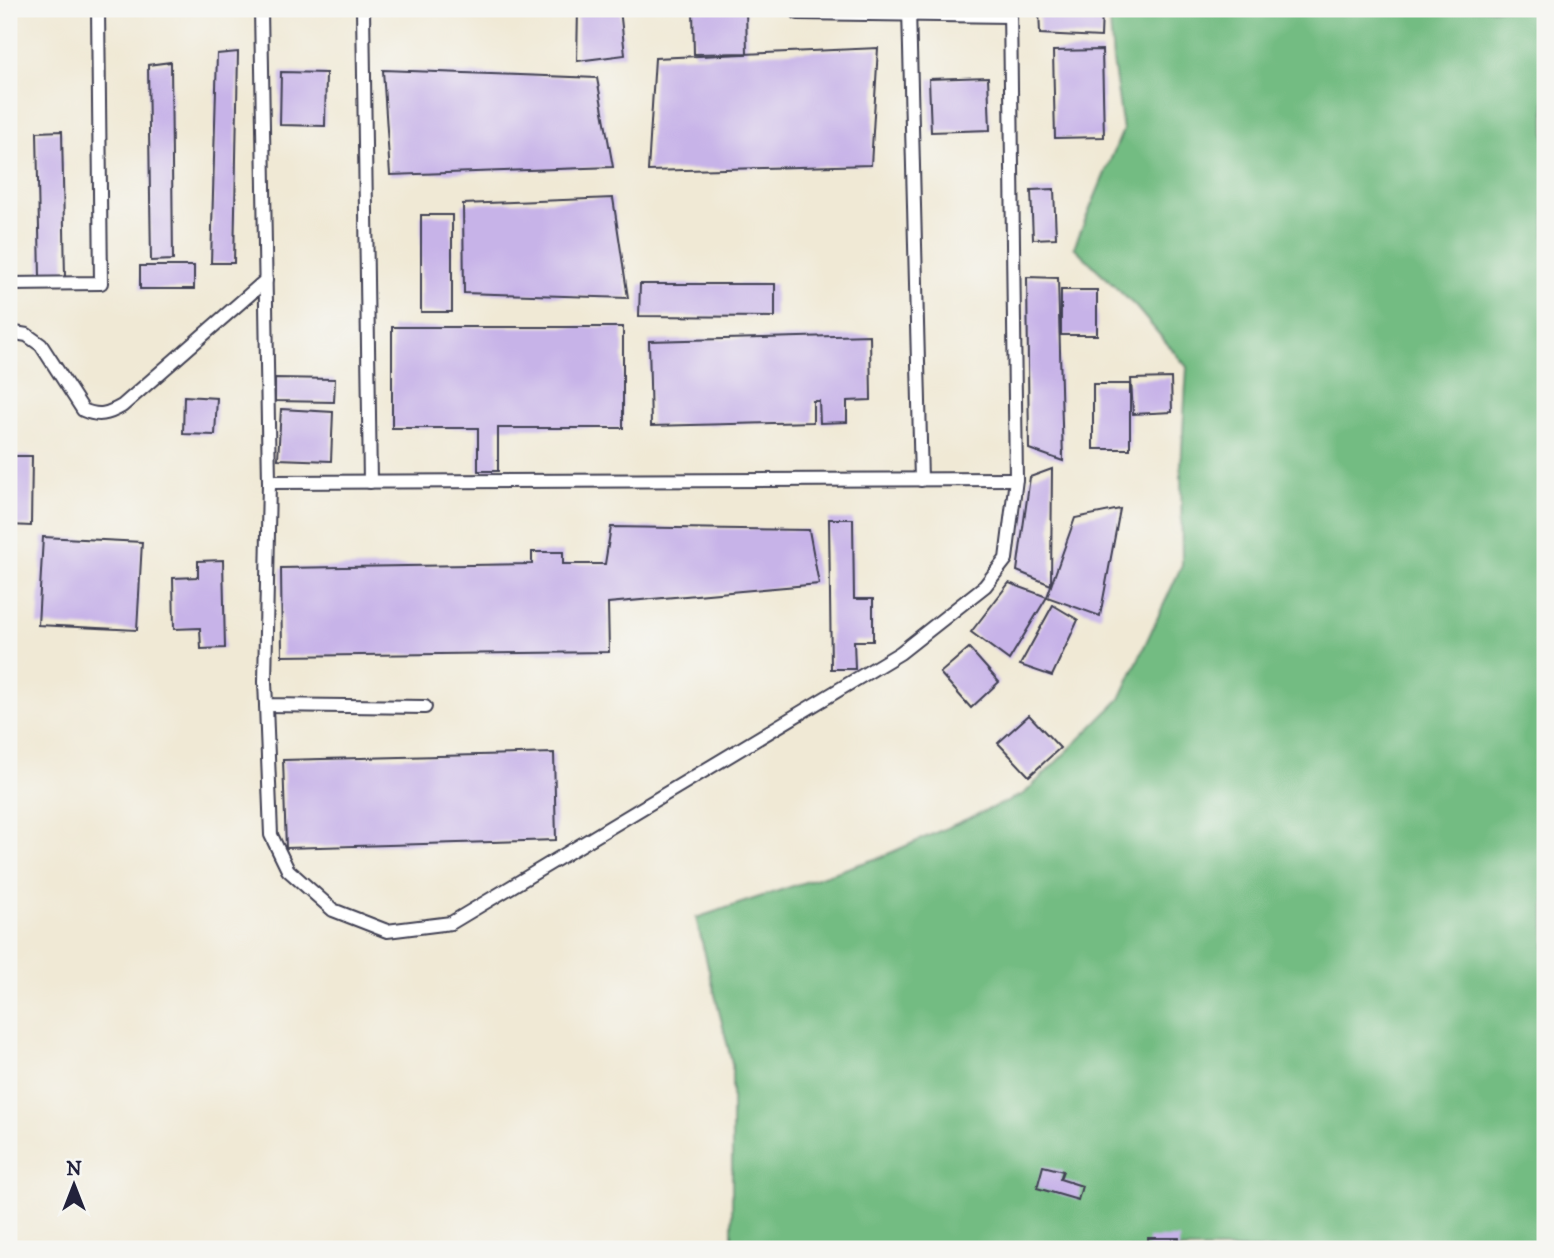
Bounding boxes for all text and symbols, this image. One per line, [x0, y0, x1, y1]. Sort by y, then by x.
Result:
north arrow [38, 1150, 108, 1220]
text: N [66, 1158, 82, 1181]

